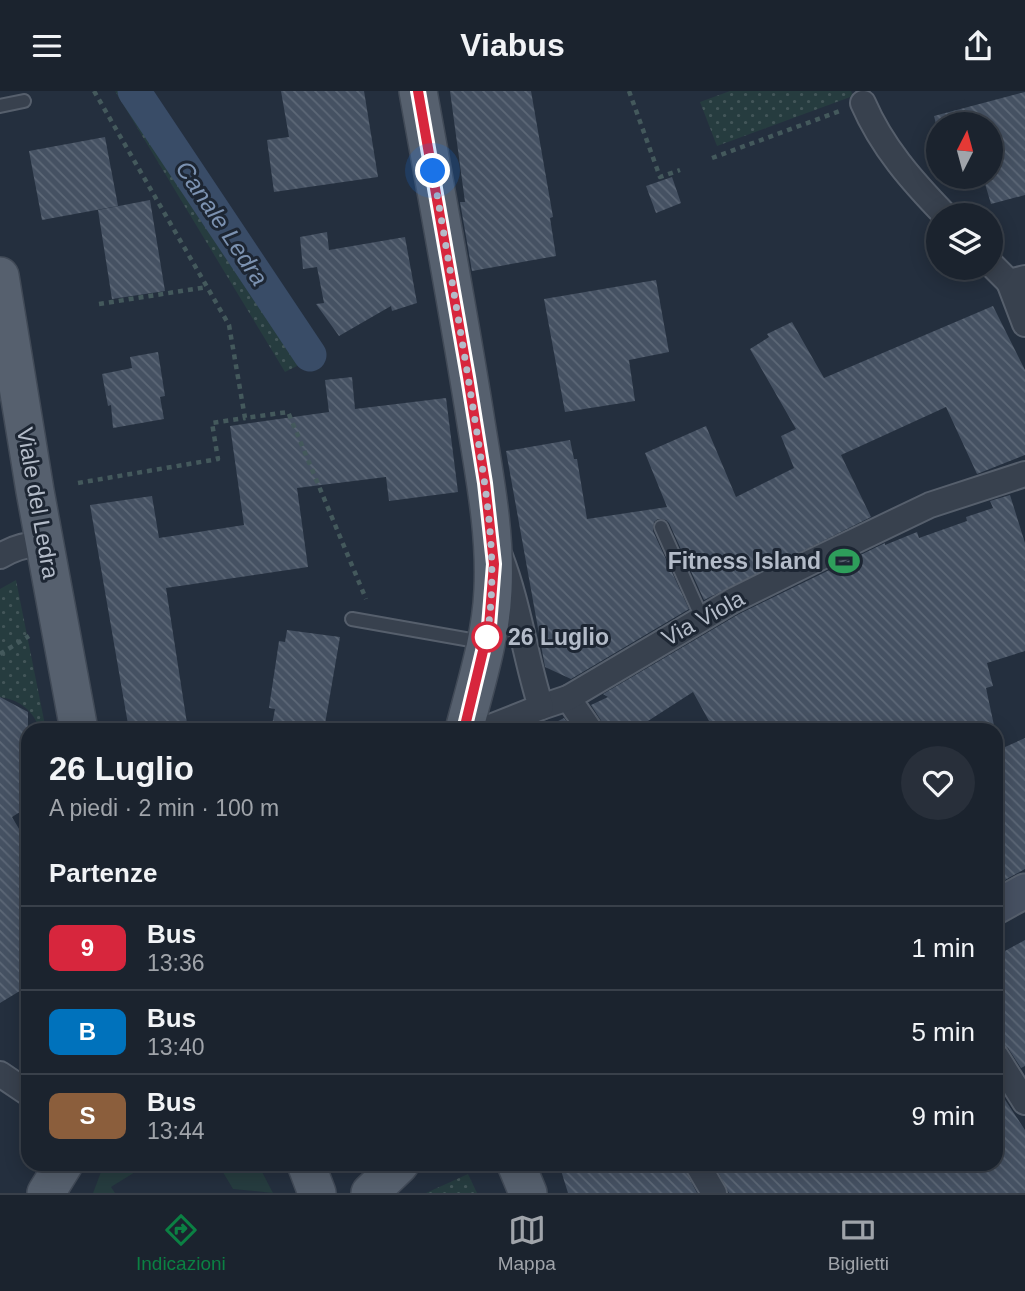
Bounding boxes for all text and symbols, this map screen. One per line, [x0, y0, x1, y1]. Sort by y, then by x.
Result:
icon: menu [28, 27, 66, 65]
text: Viabus [460, 27, 565, 63]
icon: share [959, 27, 997, 65]
north arrow [926, 112, 1003, 189]
map controls [926, 112, 1003, 280]
your location [415, 153, 450, 188]
water label: Canale Ledra [171, 156, 273, 290]
button: layers [926, 203, 1003, 280]
street label: Viale del Ledra [12, 425, 64, 581]
sports icon: Fitness Island [827, 544, 861, 578]
place label: Fitness Island [668, 548, 821, 574]
street label: Via Viola [657, 585, 749, 651]
marker: 26 Luglio [472, 622, 502, 652]
place label: 26 Luglio [508, 624, 609, 650]
button: heart [901, 746, 975, 820]
text: 26 Luglio [49, 750, 194, 787]
text: A piedi · 2 min · 100 m [49, 795, 279, 821]
text: Partenze [49, 858, 157, 888]
text: Bus [147, 919, 196, 949]
text: 1 min [911, 933, 975, 963]
text: 9 [81, 934, 94, 961]
text: 13:36 [147, 950, 205, 976]
text: Bus [147, 1003, 196, 1033]
text: 5 min [911, 1017, 975, 1047]
text: B [79, 1018, 96, 1045]
text: 13:40 [147, 1034, 205, 1060]
text: Bus [147, 1087, 196, 1117]
text: 9 min [911, 1101, 975, 1131]
text: S [79, 1102, 96, 1129]
text: 13:44 [147, 1118, 205, 1144]
tab: Indicazioni [136, 1211, 226, 1275]
tab: Mappa [498, 1211, 556, 1275]
tab: Biglietti [828, 1211, 889, 1275]

